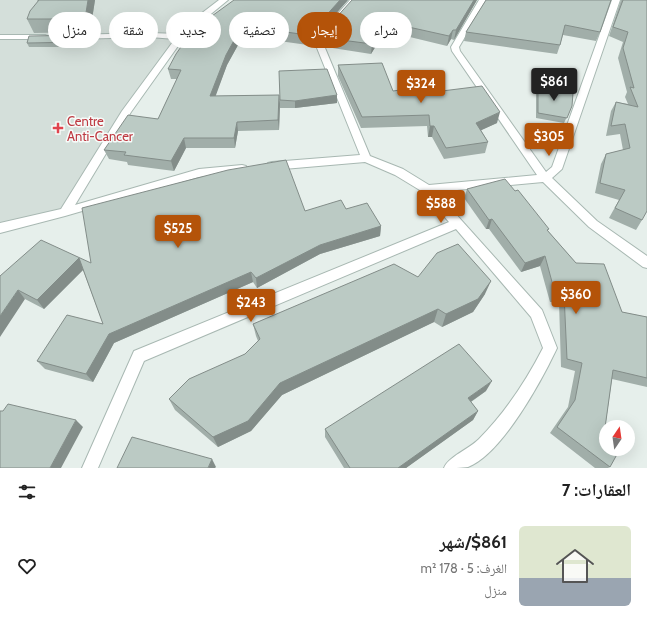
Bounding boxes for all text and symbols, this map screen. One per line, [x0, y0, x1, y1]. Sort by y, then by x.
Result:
chip: منزل [48, 12, 101, 48]
chip: شقة [109, 12, 158, 48]
chip: جديد [166, 12, 221, 48]
chip: تصفية [229, 12, 289, 48]
chip: إيجار [297, 12, 352, 48]
chip: شراء [360, 12, 412, 48]
pin: $861 [530, 68, 578, 102]
pin: $324 [397, 70, 445, 104]
text: $861 [540, 73, 568, 89]
text: $324 [406, 75, 436, 91]
place label: Centre Anti-Cancer [67, 113, 134, 144]
marker: Centre Anti-Cancer [52, 122, 64, 134]
pin: $305 [525, 123, 573, 157]
text: $305 [534, 128, 564, 144]
pin: $588 [417, 190, 465, 224]
text: $588 [426, 195, 456, 211]
pin: $525 [154, 215, 202, 249]
text: $525 [164, 220, 192, 236]
pin: $360 [552, 281, 600, 315]
text: $360 [560, 286, 592, 302]
pin: $243 [227, 289, 275, 323]
text: $243 [236, 294, 266, 310]
north arrow [599, 420, 635, 456]
map controls [599, 420, 635, 456]
text: العقارات: 7 [562, 480, 631, 500]
icon: filters [16, 481, 38, 503]
text: $861/شهر [440, 532, 507, 552]
icon: home [551, 542, 599, 590]
icon: heart [16, 555, 38, 577]
text: الغرف: 5 · 178 m² [421, 560, 507, 576]
text: منزل [484, 582, 507, 598]

